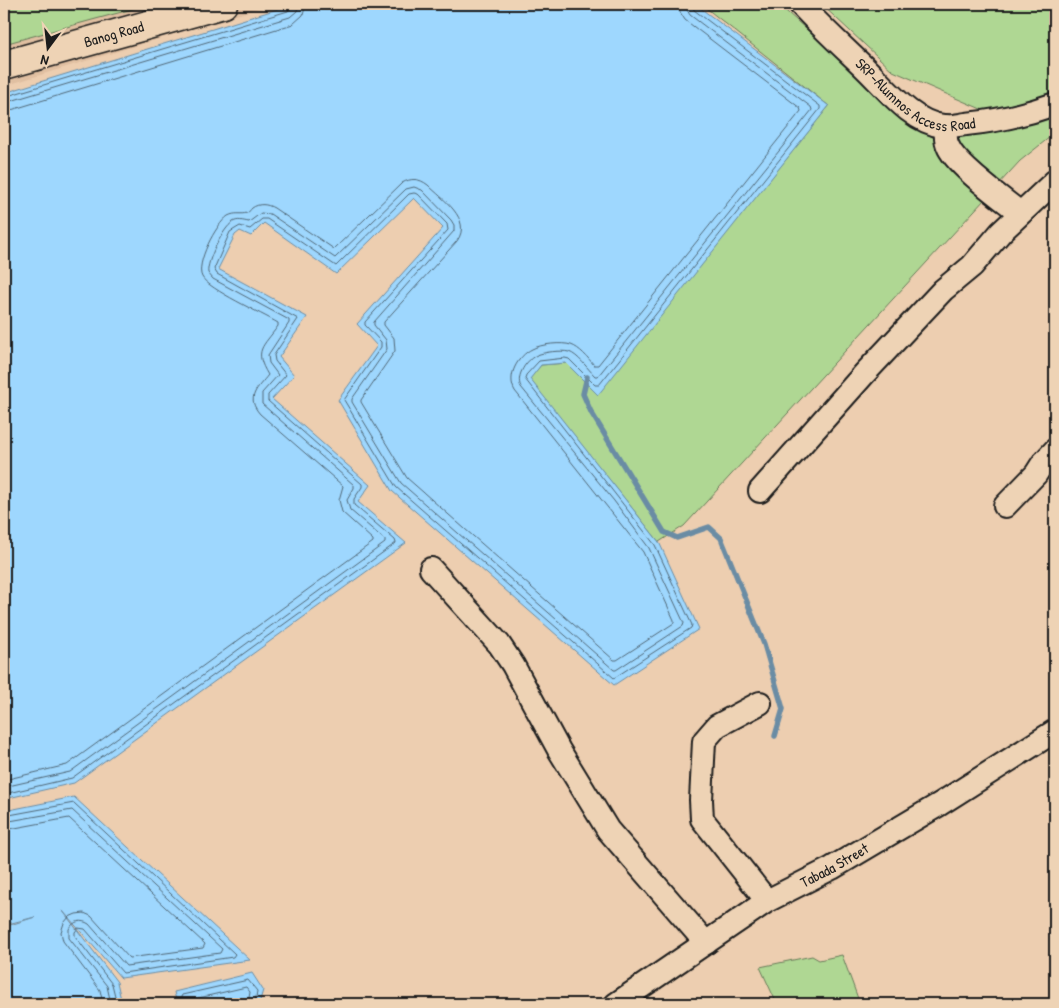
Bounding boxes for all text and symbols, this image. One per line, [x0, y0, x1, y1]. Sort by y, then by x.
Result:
street label: Banog Road [81, 16, 146, 52]
north arrow [22, 22, 72, 72]
text: N [38, 51, 51, 71]
street label: SRP-Alumnos Access Road [851, 53, 977, 136]
street label: Tabada Street [796, 837, 873, 892]

